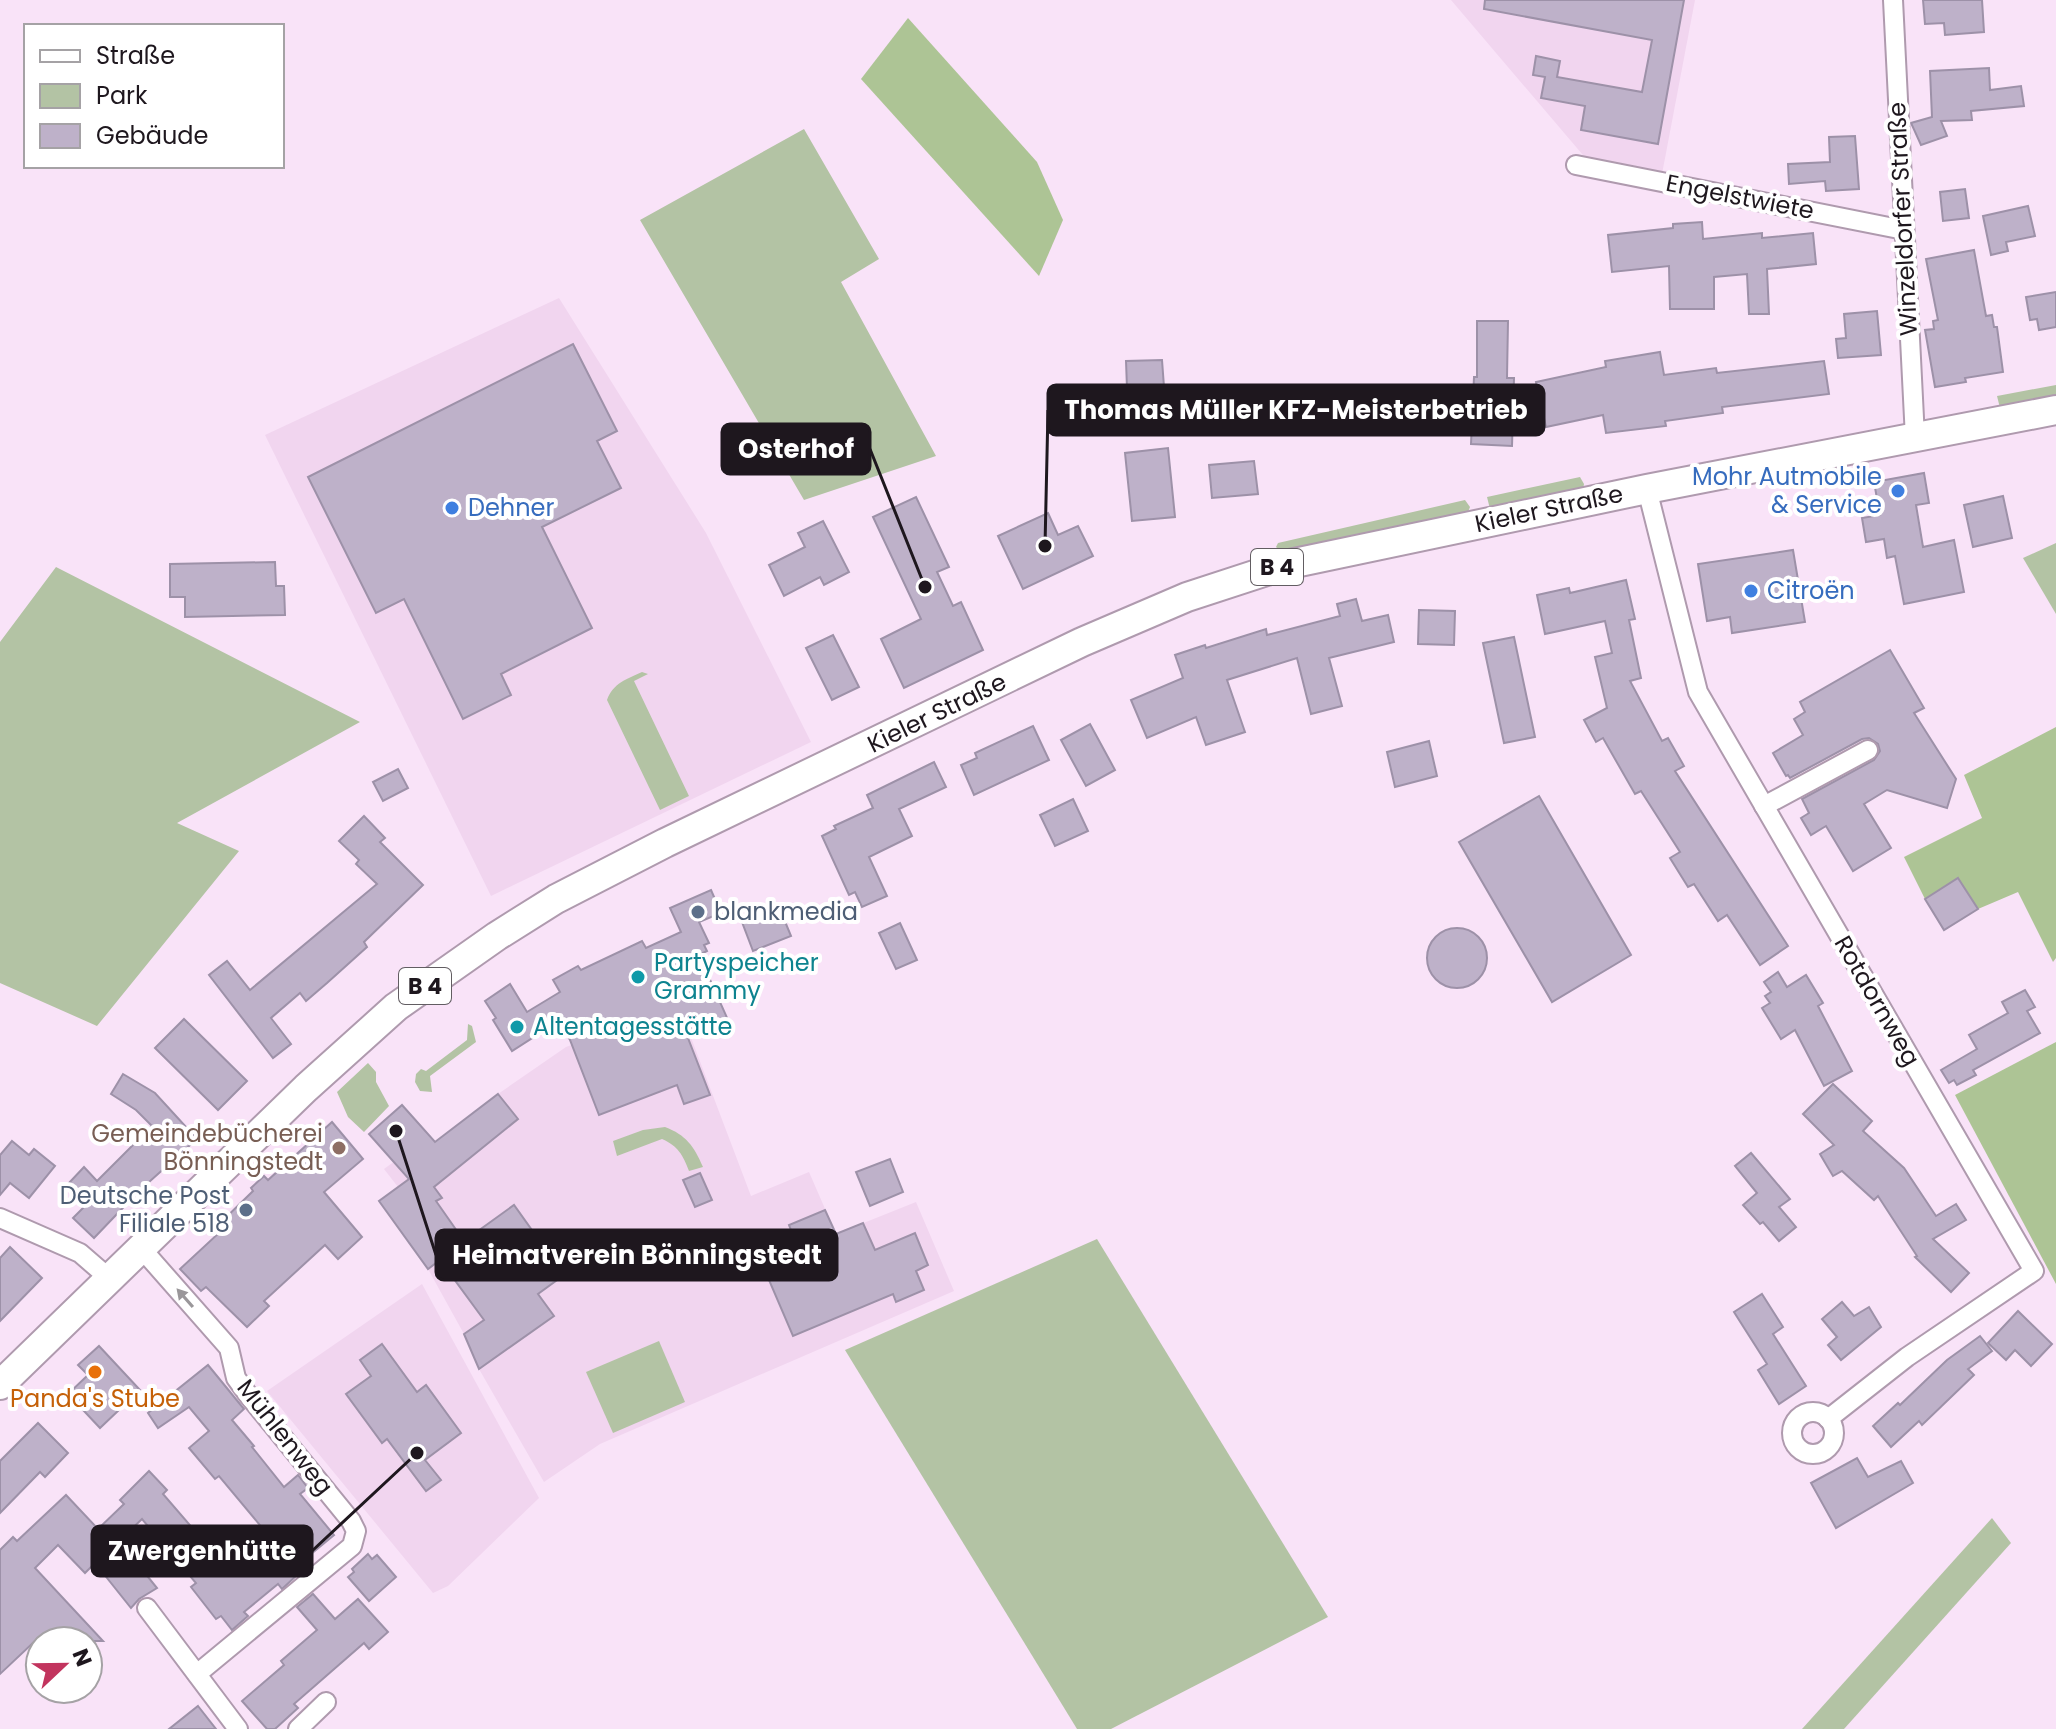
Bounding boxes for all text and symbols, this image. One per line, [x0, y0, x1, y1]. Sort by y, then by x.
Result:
legend [24, 24, 284, 168]
text: Straße [96, 39, 175, 72]
text: Park [96, 79, 148, 112]
street label: Winzeldorfer Straße [1880, 101, 1925, 337]
text: Gebäude [96, 119, 208, 152]
street label: Engelstwiete [1663, 166, 1817, 227]
callout: Thomas Müller KFZ-Meisterbetrieb [1048, 385, 1544, 435]
text: Thomas Müller KFZ-Meisterbetrieb [1064, 392, 1528, 428]
callout: Osterhof [722, 424, 870, 474]
text: Osterhof [738, 431, 854, 467]
place label: Mohr Autmobile & Service [1692, 460, 1882, 521]
street label: Kieler Straße [1472, 477, 1626, 540]
marker: Mohr Autmobile & Service [1889, 482, 1907, 500]
place label: Dehner [468, 491, 554, 524]
marker: Dehner [443, 499, 461, 517]
road number: B 4 [1251, 549, 1303, 585]
place label: Citroën [1767, 574, 1855, 607]
marker: Citroën [1742, 582, 1760, 600]
street label: Kieler Straße [862, 665, 1012, 760]
place label: blankmedia [714, 895, 858, 928]
marker: blankmedia [689, 903, 707, 921]
street label: Rotdornweg [1827, 930, 1928, 1072]
place label: Partyspeicher Grammy [654, 946, 819, 1007]
road number: B 4 [399, 968, 451, 1004]
marker: Partyspeicher Grammy [629, 968, 647, 986]
place label: Altentagesstätte [533, 1010, 733, 1043]
marker: Altentagesstätte [508, 1018, 526, 1036]
place label: Gemeindebücherei Bönningstedt [91, 1117, 323, 1178]
marker: Gemeindebücherei Bönningstedt [330, 1139, 348, 1157]
place label: Deutsche Post Filiale 518 [60, 1179, 230, 1240]
marker: Deutsche Post Filiale 518 [237, 1201, 255, 1219]
callout: Heimatverein Bönningstedt [436, 1230, 837, 1280]
text: Heimatverein Bönningstedt [452, 1237, 822, 1273]
one-way arrow [177, 1289, 194, 1309]
marker: Panda's Stube [86, 1363, 104, 1381]
street label: Mühlenweg [230, 1372, 341, 1501]
place label: Panda's Stube [10, 1382, 180, 1415]
callout: Zwergenhütte [92, 1526, 312, 1576]
text: Zwergenhütte [108, 1533, 296, 1569]
north arrow [24, 1625, 104, 1705]
text: N [65, 1644, 100, 1671]

